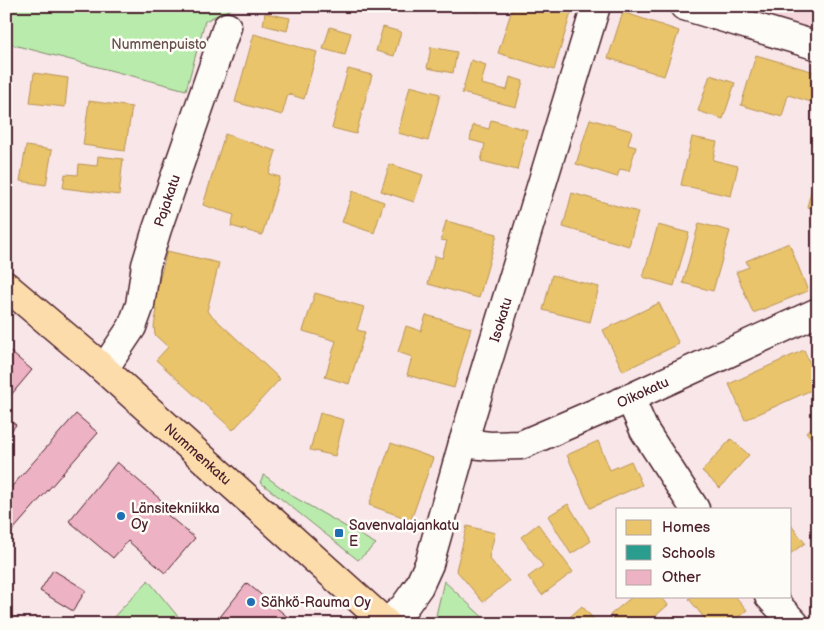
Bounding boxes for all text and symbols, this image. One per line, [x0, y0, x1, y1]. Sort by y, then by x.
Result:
park label: Nummenpuisto [111, 36, 207, 53]
street label: Pajakatu [150, 172, 184, 229]
street label: Isokatu [486, 295, 516, 344]
street label: Oikokatu [614, 373, 672, 412]
street label: Nummenkatu [161, 420, 235, 489]
place label: Länsitekniikka Oy [131, 500, 220, 533]
legend [616, 508, 792, 598]
marker: Länsitekniikka Oy [115, 510, 127, 522]
place label: Savenvalajankatu E [349, 517, 459, 550]
text: Homes [662, 518, 711, 537]
marker: Savenvalajankatu E [333, 527, 345, 539]
text: Schools [662, 544, 716, 563]
text: Other [662, 568, 701, 587]
place label: Sähkö-Rauma Oy [261, 594, 371, 611]
marker: Sähkö-Rauma Oy [245, 596, 257, 608]

